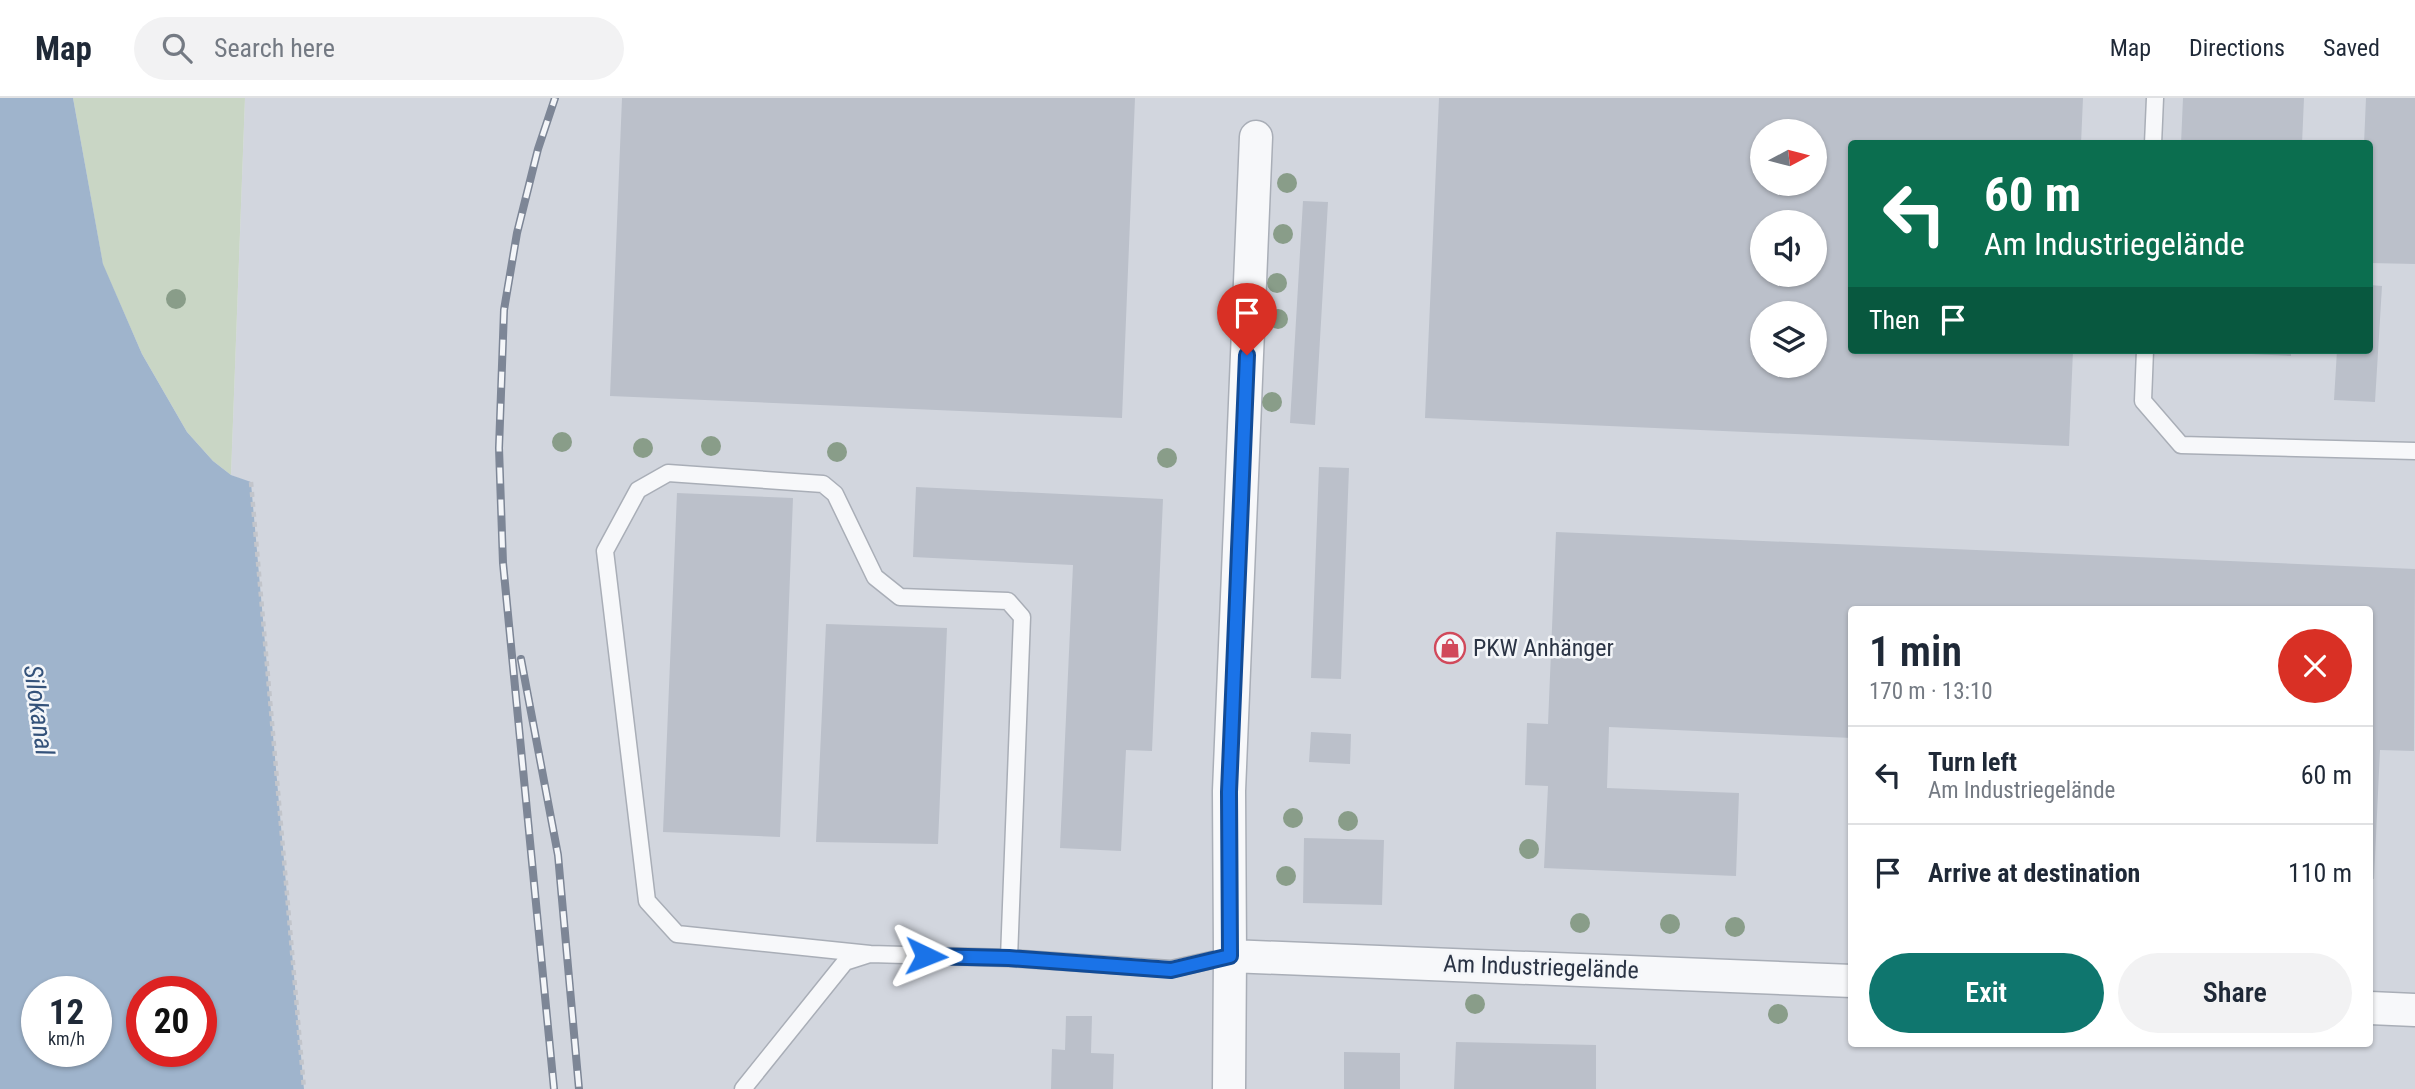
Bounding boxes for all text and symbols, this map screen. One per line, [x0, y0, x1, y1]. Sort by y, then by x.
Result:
search box [134, 17, 624, 80]
text: Map [35, 29, 92, 68]
icon: search [158, 29, 196, 67]
text: Search here [214, 33, 335, 63]
text: Map [2110, 34, 2151, 62]
text: Directions [2189, 34, 2285, 62]
text: Saved [2323, 34, 2380, 62]
north arrow [1750, 119, 1827, 196]
map controls [1750, 119, 1827, 378]
text: 60 m [1984, 166, 2081, 223]
icon: left [1869, 168, 1960, 259]
button: sound [1750, 210, 1827, 287]
text: Am Industriegelände [1984, 225, 2245, 263]
pin [1217, 283, 1277, 355]
icon: arrive [1228, 294, 1266, 332]
button: layers [1750, 301, 1827, 378]
icon: arrive [1934, 301, 1972, 339]
text: Then [1869, 305, 1920, 335]
text: 1 min [1869, 627, 1962, 676]
button: close [2278, 629, 2352, 703]
shop icon: PKW Anhänger [1433, 631, 1467, 665]
place label: PKW Anhänger [1473, 634, 1614, 662]
water label: Silokanal [18, 663, 60, 758]
text: 170 m · 13:10 [1869, 678, 1993, 705]
text: Turn left [1928, 747, 2017, 777]
icon: left [1869, 756, 1907, 794]
text: 60 m [2301, 760, 2352, 790]
text: Am Industriegelände [1928, 777, 2115, 804]
icon: arrive [1869, 854, 1907, 892]
text: Arrive at destination [1928, 858, 2140, 888]
text: 110 m [2288, 858, 2352, 888]
position arrow [889, 919, 963, 993]
street label: Am Industriegelände [1443, 950, 1639, 984]
button: Exit [1869, 953, 2104, 1033]
button: Share [2118, 953, 2352, 1033]
speed limit sign: 20 [126, 976, 217, 1067]
text: 12 [49, 992, 84, 1033]
text: km/h [48, 1028, 85, 1049]

